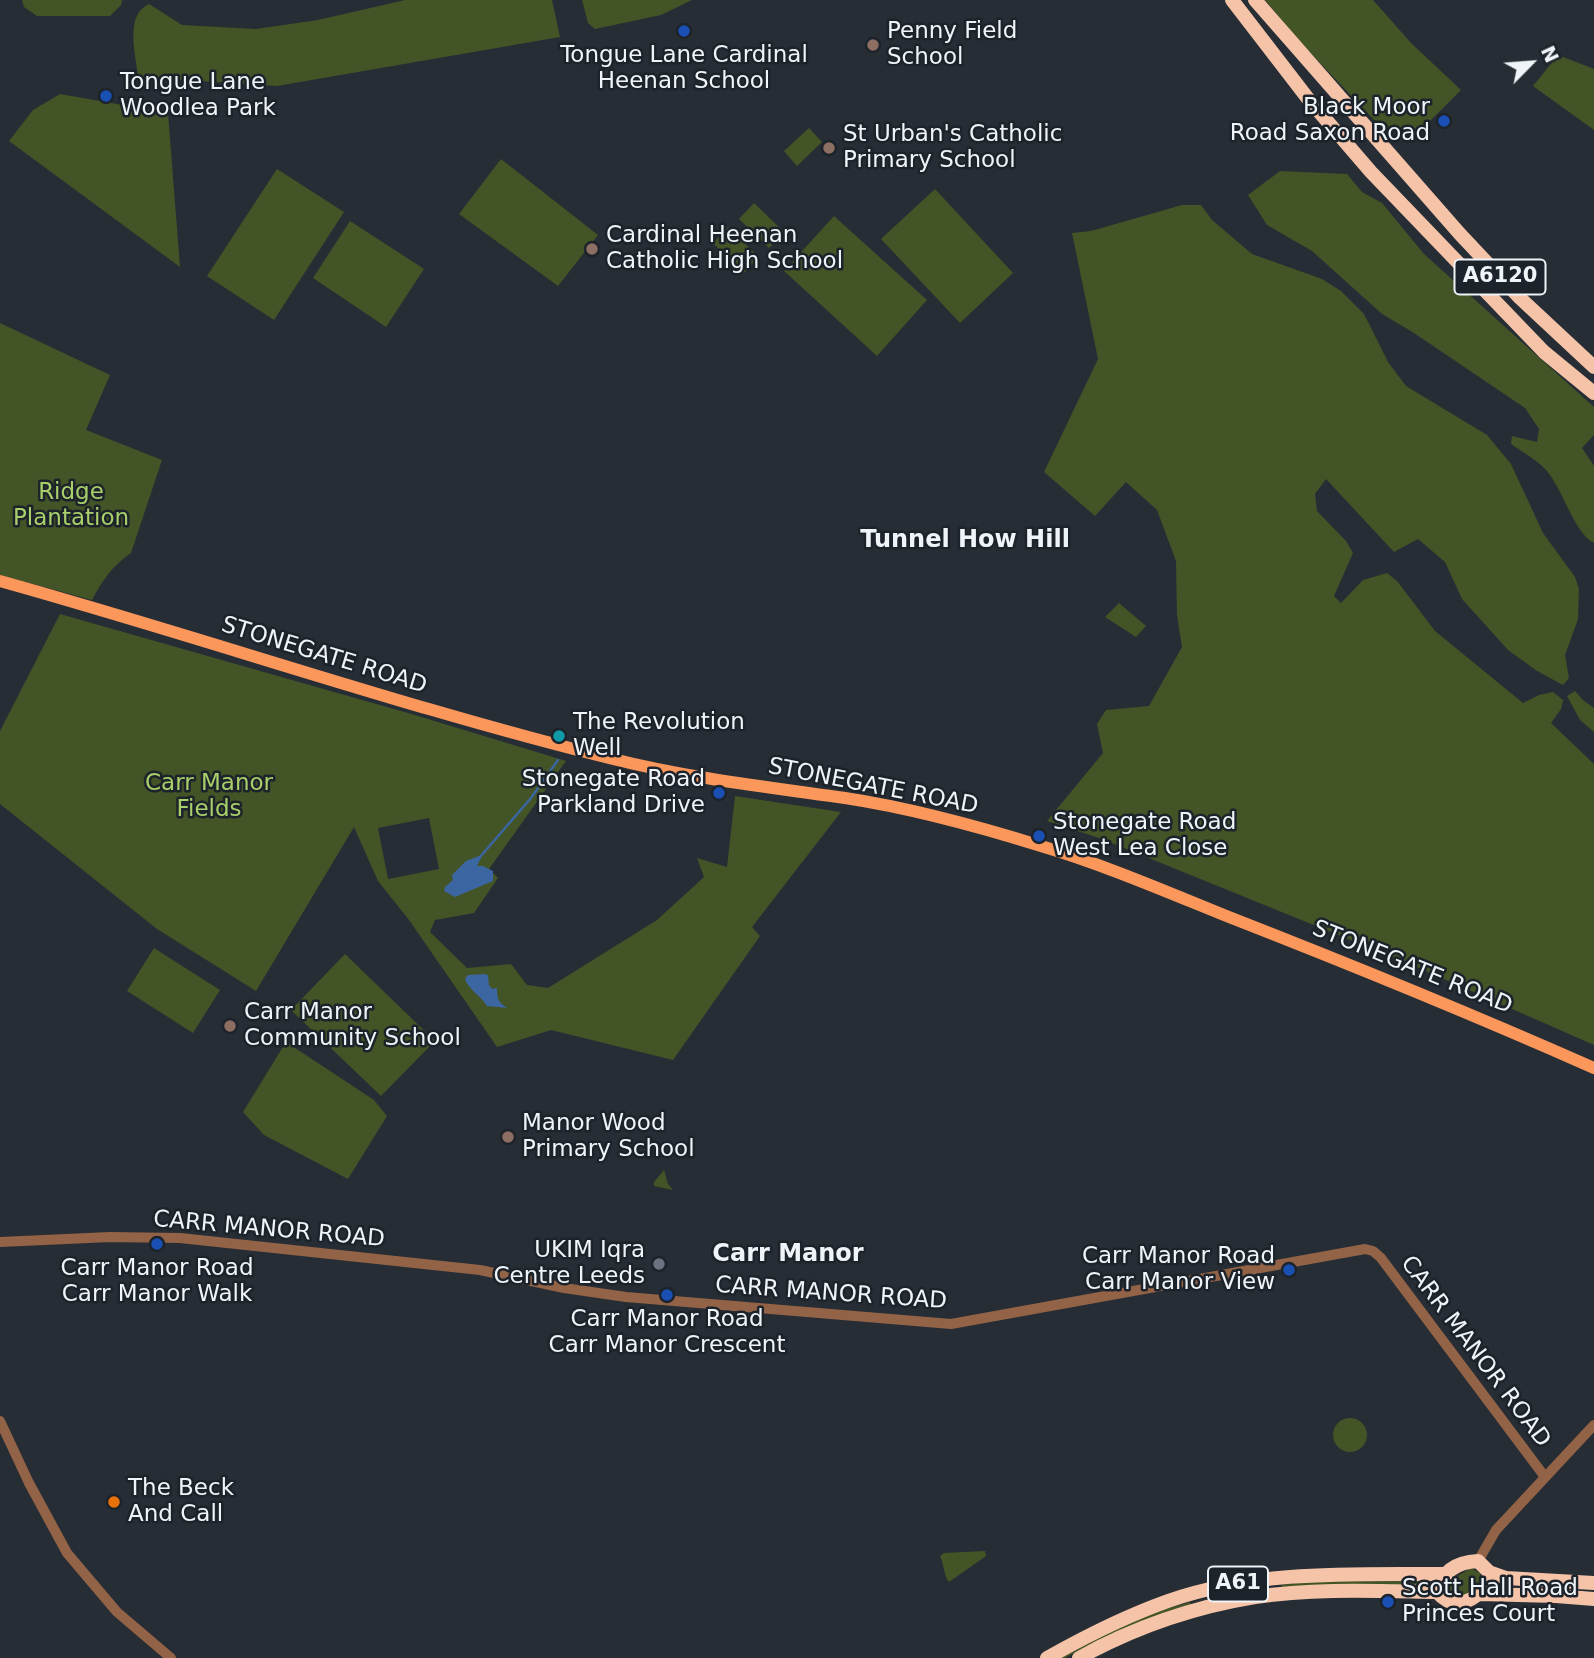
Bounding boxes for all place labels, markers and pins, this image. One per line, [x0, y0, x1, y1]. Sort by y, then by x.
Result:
place label: Penny Field School [887, 18, 1017, 72]
marker: Tongue Lane Cardinal Heenan School [676, 23, 692, 39]
marker: Penny Field School [865, 37, 881, 53]
place label: Tongue Lane Cardinal Heenan School [560, 42, 808, 96]
place label: Tongue Lane Woodlea Park [120, 69, 276, 123]
marker: Tongue Lane Woodlea Park [98, 88, 114, 104]
place label: Black Moor Road Saxon Road [1230, 94, 1430, 148]
marker: Black Moor Road Saxon Road [1436, 113, 1452, 129]
place label: St Urban's Catholic Primary School [843, 121, 1062, 175]
marker: St Urban's Catholic Primary School [821, 140, 837, 156]
place label: Cardinal Heenan Catholic High School [606, 222, 843, 276]
marker: Cardinal Heenan Catholic High School [584, 241, 600, 257]
place label: The Revolution Well [573, 709, 745, 763]
marker: The Revolution Well [551, 728, 567, 744]
place label: Stonegate Road Parkland Drive [522, 766, 705, 820]
marker: Stonegate Road Parkland Drive [711, 785, 727, 801]
place label: Stonegate Road West Lea Close [1053, 809, 1236, 863]
marker: Stonegate Road West Lea Close [1031, 828, 1047, 844]
place label: Carr Manor Community School [244, 999, 461, 1053]
marker: Carr Manor Community School [222, 1018, 238, 1034]
place label: Manor Wood Primary School [522, 1110, 695, 1164]
marker: Manor Wood Primary School [500, 1129, 516, 1145]
marker: Carr Manor Road Carr Manor Walk [149, 1236, 165, 1252]
place label: UKIM Iqra Centre Leeds [493, 1237, 645, 1291]
place label: Carr Manor Road Carr Manor View [1082, 1243, 1275, 1297]
place label: Carr Manor Road Carr Manor Walk [60, 1255, 254, 1309]
marker: UKIM Iqra Centre Leeds [651, 1256, 667, 1272]
marker: Carr Manor Road Carr Manor View [1281, 1262, 1297, 1278]
marker: Carr Manor Road Carr Manor Crescent [659, 1287, 675, 1303]
place label: Carr Manor Road Carr Manor Crescent [549, 1306, 785, 1360]
place label: The Beck And Call [128, 1475, 234, 1529]
marker: The Beck And Call [106, 1494, 122, 1510]
place label: Scott Hall Road Princes Court [1402, 1575, 1578, 1629]
marker: Scott Hall Road Princes Court [1380, 1594, 1396, 1610]

